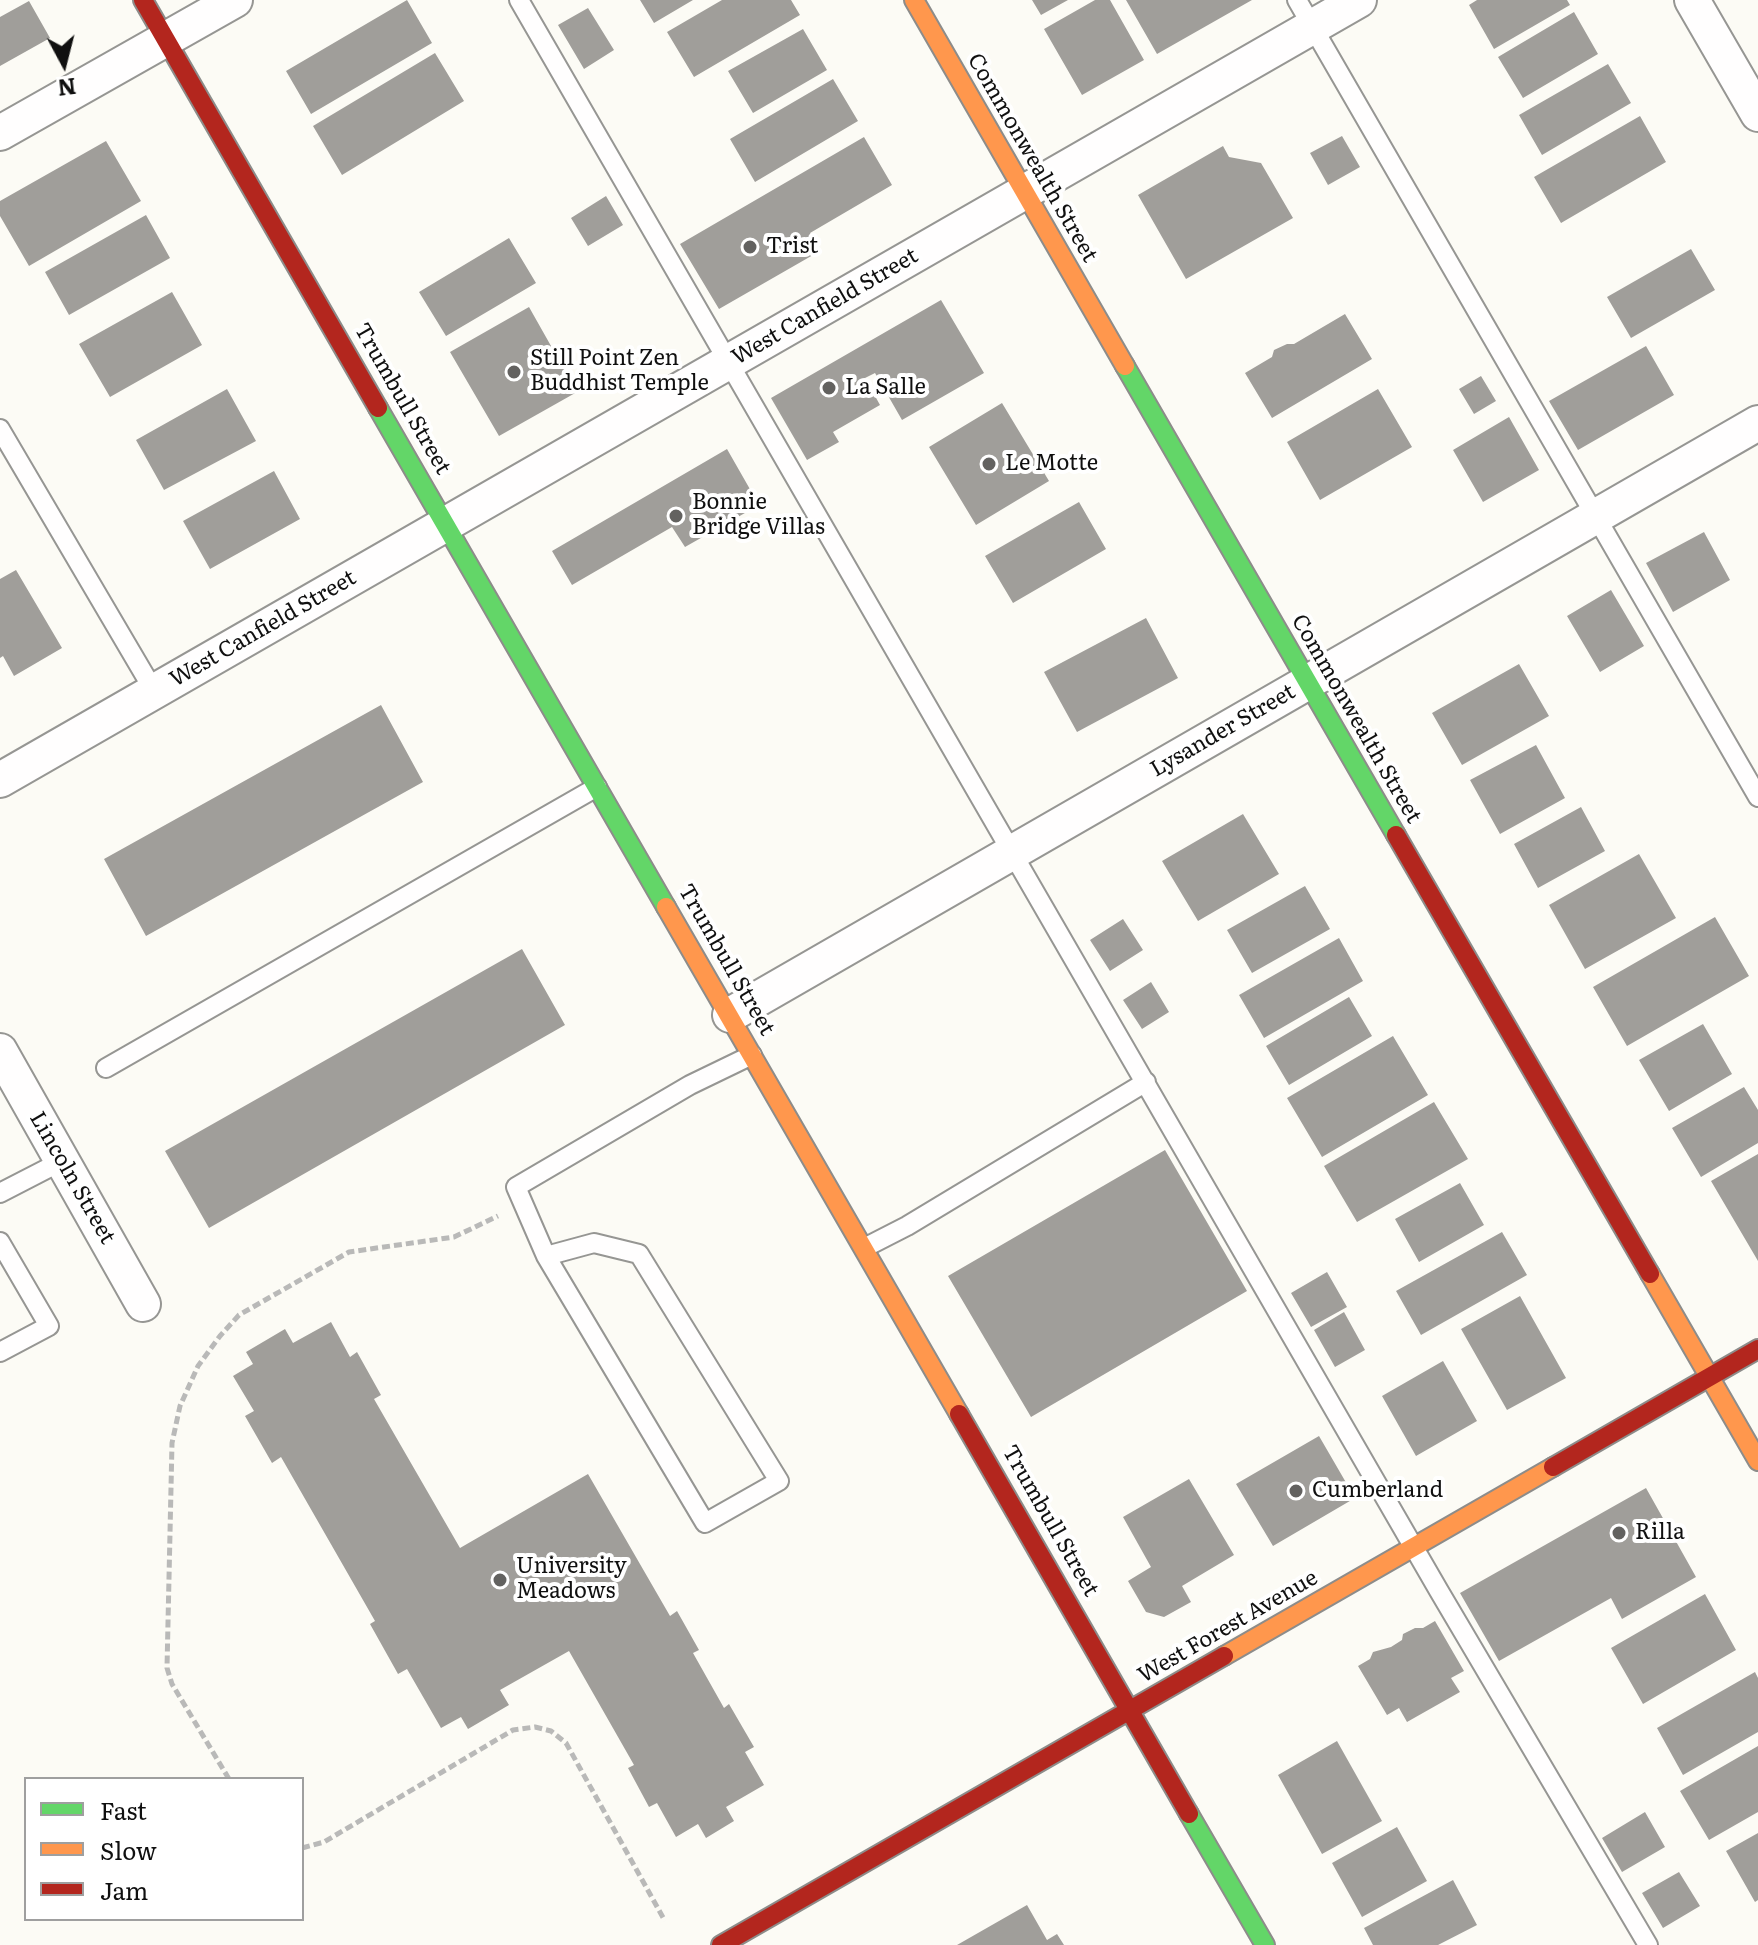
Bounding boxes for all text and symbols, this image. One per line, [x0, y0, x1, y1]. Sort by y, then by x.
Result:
north arrow [24, 24, 104, 104]
street label: Commonwealth Street [961, 49, 1103, 267]
text: N [56, 71, 78, 106]
place label: Trist [766, 234, 818, 260]
marker: Trist [741, 238, 759, 256]
street label: West Canfield Street [727, 243, 923, 371]
street label: Trumbull Street [348, 319, 456, 479]
place label: Still Point Zen Buddhist Temple [530, 346, 709, 398]
marker: Still Point Zen Buddhist Temple [505, 363, 523, 381]
place label: La Salle [845, 375, 926, 401]
marker: La Salle [820, 379, 838, 397]
place label: Le Motte [1005, 451, 1098, 477]
marker: Le Motte [980, 455, 998, 473]
place label: Bonnie Bridge Villas [692, 490, 825, 542]
marker: Bonnie Bridge Villas [667, 507, 685, 525]
street label: West Canfield Street [165, 565, 361, 693]
street label: Commonwealth Street [1285, 610, 1427, 828]
street label: Lysander Street [1146, 679, 1300, 783]
street label: Trumbull Street [672, 880, 780, 1040]
street label: Lincoln Street [23, 1107, 121, 1249]
street label: Trumbull Street [996, 1441, 1104, 1601]
place label: Cumberland [1312, 1478, 1443, 1504]
marker: Cumberland [1287, 1482, 1305, 1500]
place label: Rilla [1635, 1520, 1685, 1546]
marker: Rilla [1610, 1524, 1628, 1542]
place label: University Meadows [516, 1554, 627, 1606]
street label: West Forest Avenue [1134, 1565, 1322, 1689]
marker: University Meadows [491, 1571, 509, 1589]
legend [24, 1777, 304, 1921]
text: Fast [100, 1792, 147, 1827]
text: Slow [100, 1832, 157, 1867]
text: Jam [100, 1872, 148, 1907]

